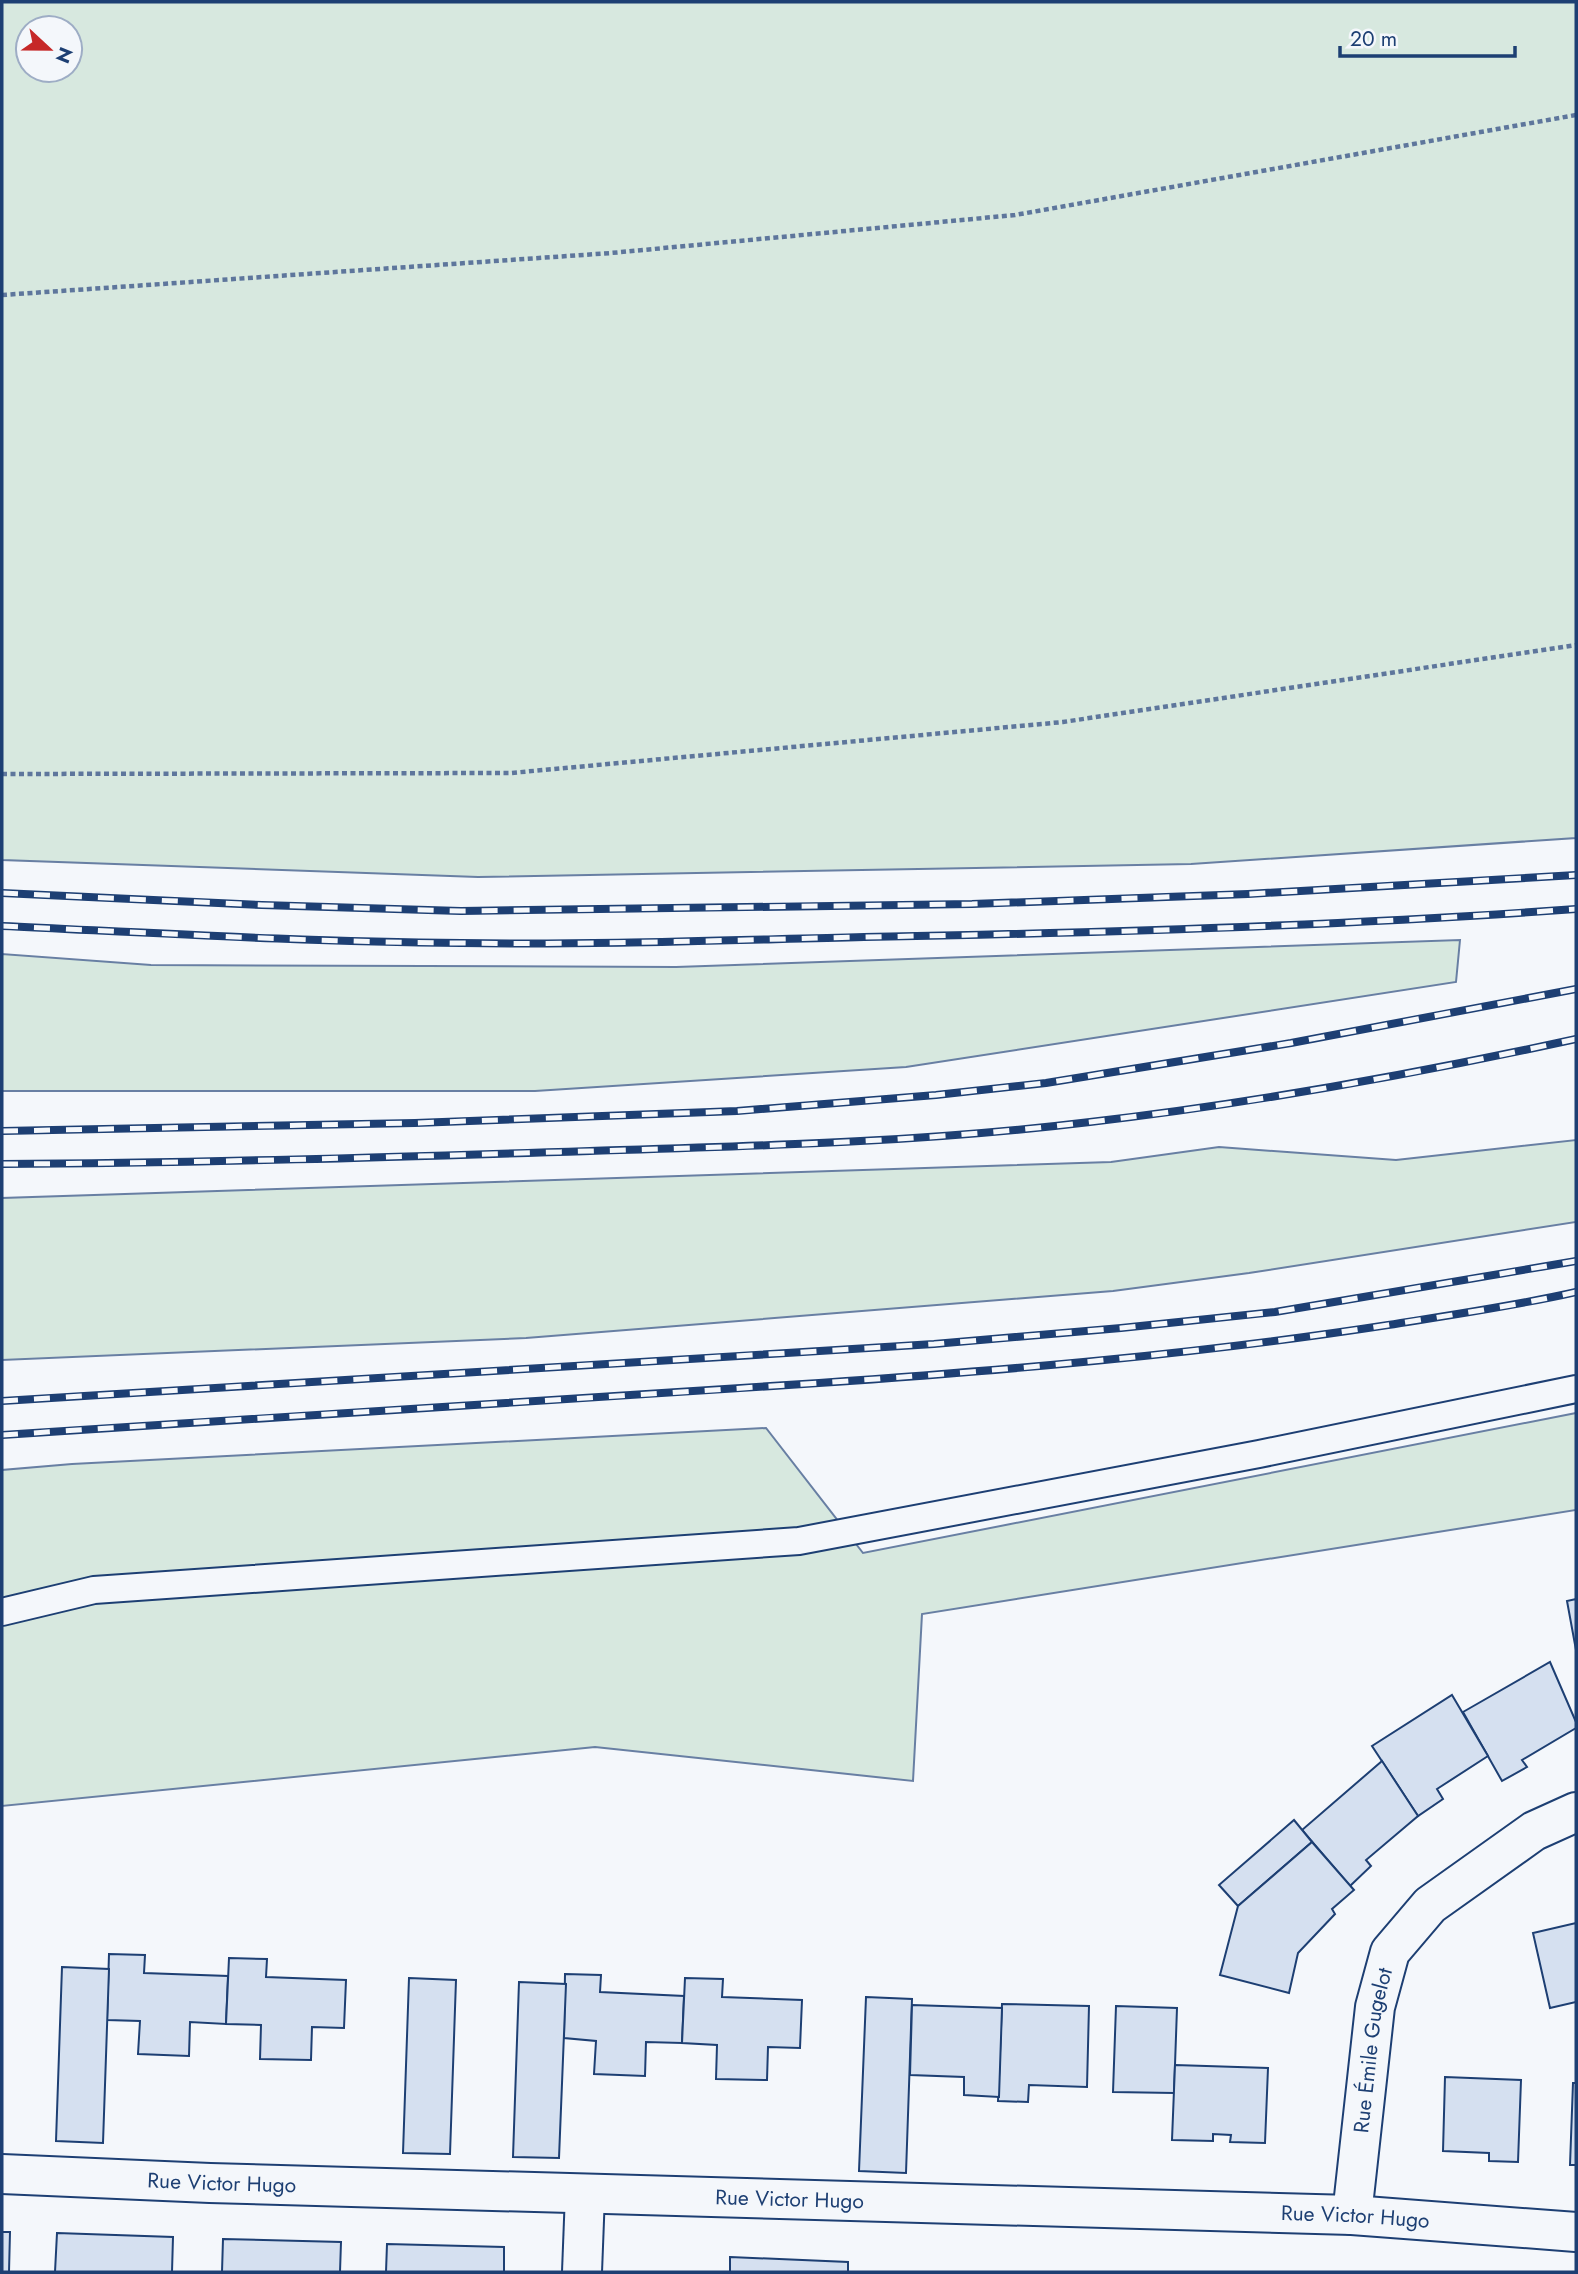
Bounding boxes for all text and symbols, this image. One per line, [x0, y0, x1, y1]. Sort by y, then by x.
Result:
north arrow [14, 14, 84, 84]
scale bar [1340, 14, 1515, 58]
text: 20 m [1350, 24, 1397, 54]
text: N [49, 43, 80, 67]
street label: Rue Émile Gugelot [1346, 1964, 1400, 2135]
street label: Rue Victor Hugo [147, 2165, 297, 2200]
street label: Rue Victor Hugo [715, 2182, 864, 2216]
street label: Rue Victor Hugo [1281, 2198, 1431, 2236]

